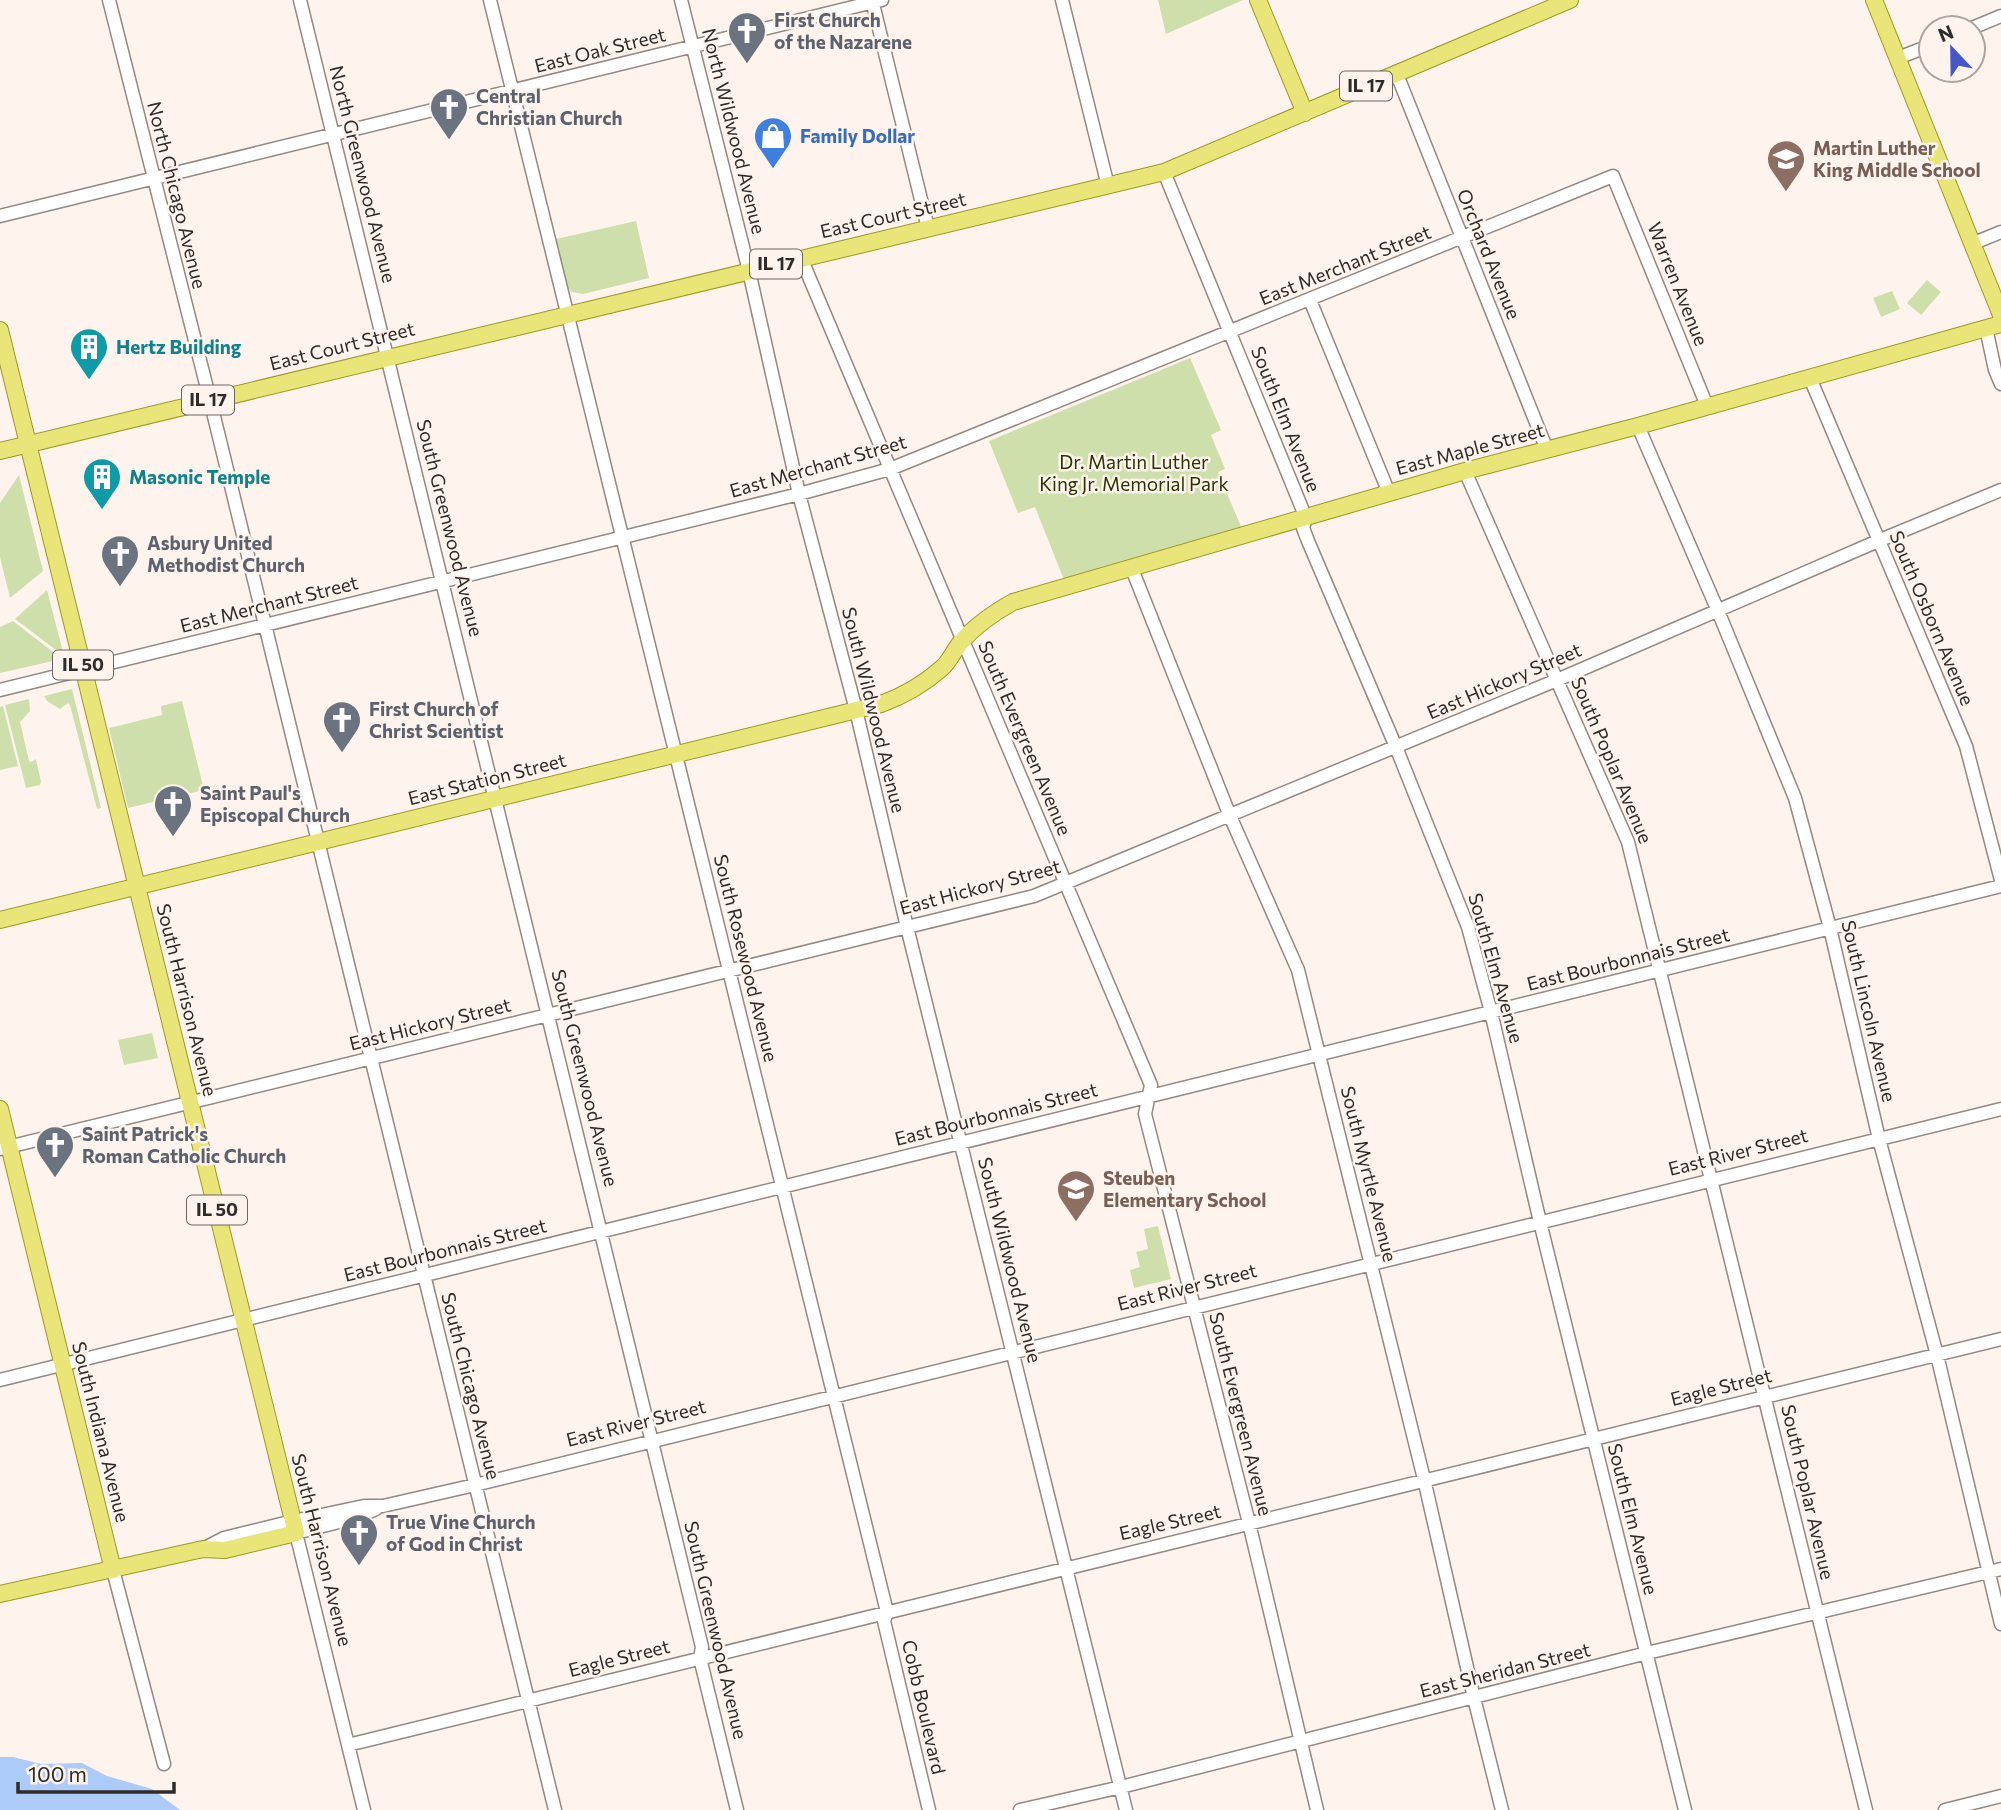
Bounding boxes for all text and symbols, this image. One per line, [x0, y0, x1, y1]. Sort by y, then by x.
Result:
place label: First Church of the Nazarene [774, 8, 912, 53]
church icon: First Church of the Nazarene [726, 10, 768, 65]
north arrow [1917, 14, 1987, 84]
text: N [1935, 19, 1956, 46]
street label: East Oak Street [532, 22, 668, 77]
street label: North Wildwood Avenue [698, 26, 771, 236]
street label: North Greenwood Avenue [325, 63, 402, 285]
road number: IL 17 [1340, 72, 1392, 100]
place label: Central Christian Church [476, 84, 622, 129]
church icon: Central Christian Church [428, 86, 470, 141]
street label: North Chicago Avenue [143, 99, 212, 291]
shop icon: Family Dollar [752, 115, 794, 170]
place label: Family Dollar [800, 124, 915, 147]
place label: Martin Luther King Middle School [1813, 136, 1981, 181]
school or university icon: Martin Luther King Middle School [1765, 138, 1807, 193]
street label: Orchard Avenue [1453, 185, 1526, 322]
street label: East Court Street [818, 187, 968, 242]
street label: Warren Avenue [1643, 219, 1714, 349]
street label: East Merchant Street [1256, 220, 1434, 309]
road number: IL 17 [750, 250, 802, 278]
street label: East Court Street [267, 316, 417, 375]
building icon: Hertz Building [68, 326, 110, 381]
place label: Hertz Building [116, 335, 242, 358]
street label: South Elm Avenue [1247, 343, 1326, 495]
road number: IL 17 [182, 386, 234, 414]
street label: South Greenwood Avenue [412, 417, 489, 639]
street label: East Maple Street [1393, 418, 1547, 479]
street label: East Merchant Street [727, 429, 909, 502]
park label: Dr. Martin Luther King Jr. Memorial Park [1039, 450, 1229, 495]
building icon: Masonic Temple [81, 456, 123, 511]
place label: Masonic Temple [129, 465, 270, 488]
street label: South Osborn Avenue [1885, 527, 1980, 709]
place label: Asbury United Methodist Church [147, 531, 305, 576]
church icon: Asbury United Methodist Church [99, 533, 141, 588]
street label: East Merchant Street [177, 570, 361, 637]
street label: South Wildwood Avenue [838, 605, 911, 815]
street label: South Evergreen Avenue [974, 637, 1077, 838]
street label: East Hickory Street [1423, 637, 1585, 724]
road number: IL 50 [53, 650, 113, 680]
street label: South Poplar Avenue [1567, 673, 1658, 847]
place label: First Church of Christ Scientist [369, 697, 503, 742]
church icon: First Church of Christ Scientist [321, 699, 363, 754]
street label: East Station Street [405, 748, 569, 809]
place label: Saint Paul's Episcopal Church [200, 781, 350, 826]
church icon: Saint Paul's Episcopal Church [152, 783, 194, 838]
street label: South Rosewood Avenue [710, 852, 783, 1064]
street label: East Hickory Street [897, 854, 1063, 919]
street label: South Elm Avenue [1464, 890, 1529, 1046]
street label: South Harrison Avenue [152, 901, 223, 1098]
street label: South Lincoln Avenue [1837, 918, 1902, 1104]
street label: East Bourbonnais Street [1524, 922, 1732, 995]
street label: South Greenwood Avenue [547, 967, 624, 1189]
street label: East Hickory Street [347, 992, 513, 1055]
street label: East Bourbonnais Street [892, 1077, 1100, 1150]
street label: South Myrtle Avenue [1337, 1084, 1402, 1264]
place label: Saint Patrick's Roman Catholic Church [82, 1122, 286, 1167]
street label: East River Street [1666, 1123, 1810, 1180]
church icon: Saint Patrick's Roman Catholic Church [34, 1124, 76, 1179]
street label: South Wildwood Avenue [974, 1155, 1047, 1365]
place label: Steuben Elementary School [1103, 1166, 1267, 1211]
school or university icon: Steuben Elementary School [1055, 1168, 1097, 1223]
road number: IL 50 [187, 1196, 247, 1224]
street label: East Bourbonnais Street [341, 1213, 549, 1286]
street label: East River Street [1115, 1258, 1259, 1315]
street label: South Chicago Avenue [437, 1290, 506, 1482]
street label: South Evergreen Avenue [1205, 1310, 1278, 1518]
street label: South Indiana Avenue [68, 1339, 135, 1525]
street label: Eagle Street [1668, 1363, 1774, 1410]
street label: East River Street [564, 1394, 708, 1451]
street label: South Poplar Avenue [1777, 1402, 1840, 1582]
street label: South Elm Avenue [1604, 1441, 1663, 1597]
street label: South Harrison Avenue [287, 1451, 358, 1648]
street label: Eagle Street [1117, 1499, 1223, 1544]
place label: True Vine Church of God in Christ [386, 1510, 535, 1555]
church icon: True Vine Church of God in Christ [338, 1512, 380, 1567]
street label: South Greenwood Avenue [680, 1519, 753, 1741]
street label: Eagle Street [566, 1634, 672, 1681]
street label: East Sheridan Street [1417, 1637, 1593, 1702]
street label: Cobb Boulevard [898, 1638, 951, 1776]
scale bar [18, 1750, 173, 1794]
text: 100 m [28, 1761, 87, 1786]

